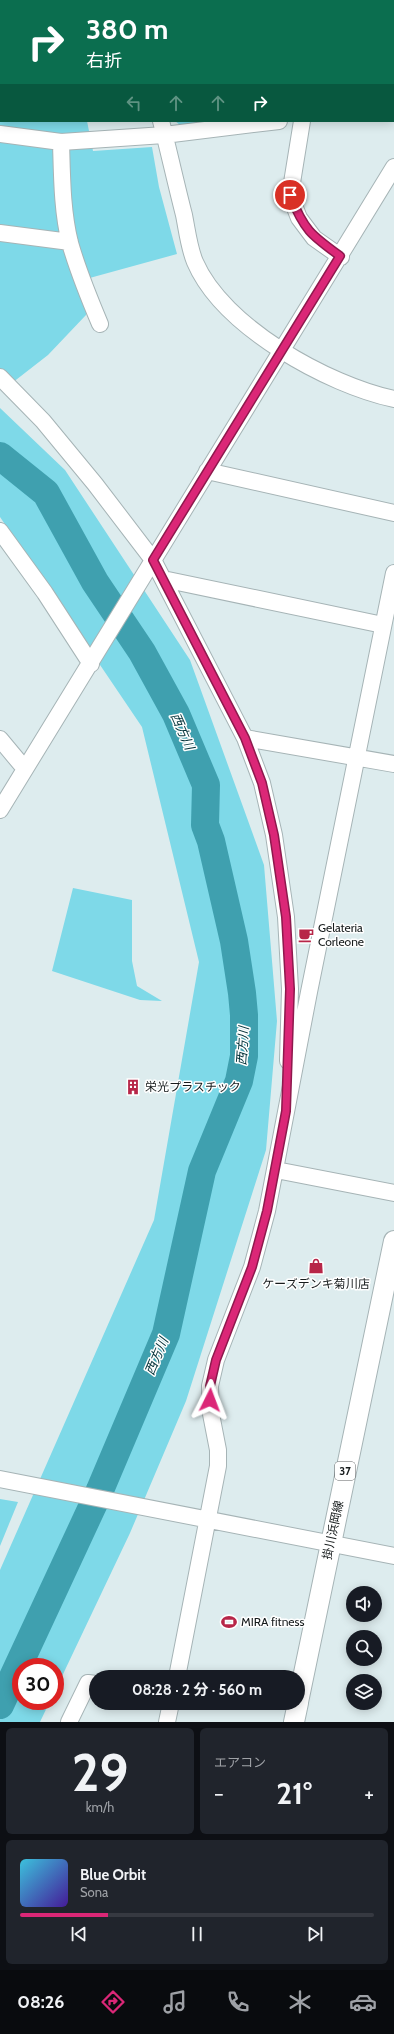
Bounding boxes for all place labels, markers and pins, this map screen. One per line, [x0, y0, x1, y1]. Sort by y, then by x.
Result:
pin [273, 178, 307, 212]
place label: Gelateria Corleone [318, 920, 364, 949]
cafe icon: Gelateria Corleone [297, 926, 315, 944]
building icon: 栄光プラスチック [124, 1078, 142, 1096]
place label: 栄光プラスチック [145, 1079, 241, 1094]
shop icon: ケーズデンキ菊川店 [307, 1257, 325, 1275]
place label: ケーズデンキ菊川店 [262, 1276, 370, 1291]
sports icon: MIRA fitness [220, 1613, 238, 1631]
place label: MIRA fitness [241, 1614, 304, 1629]

